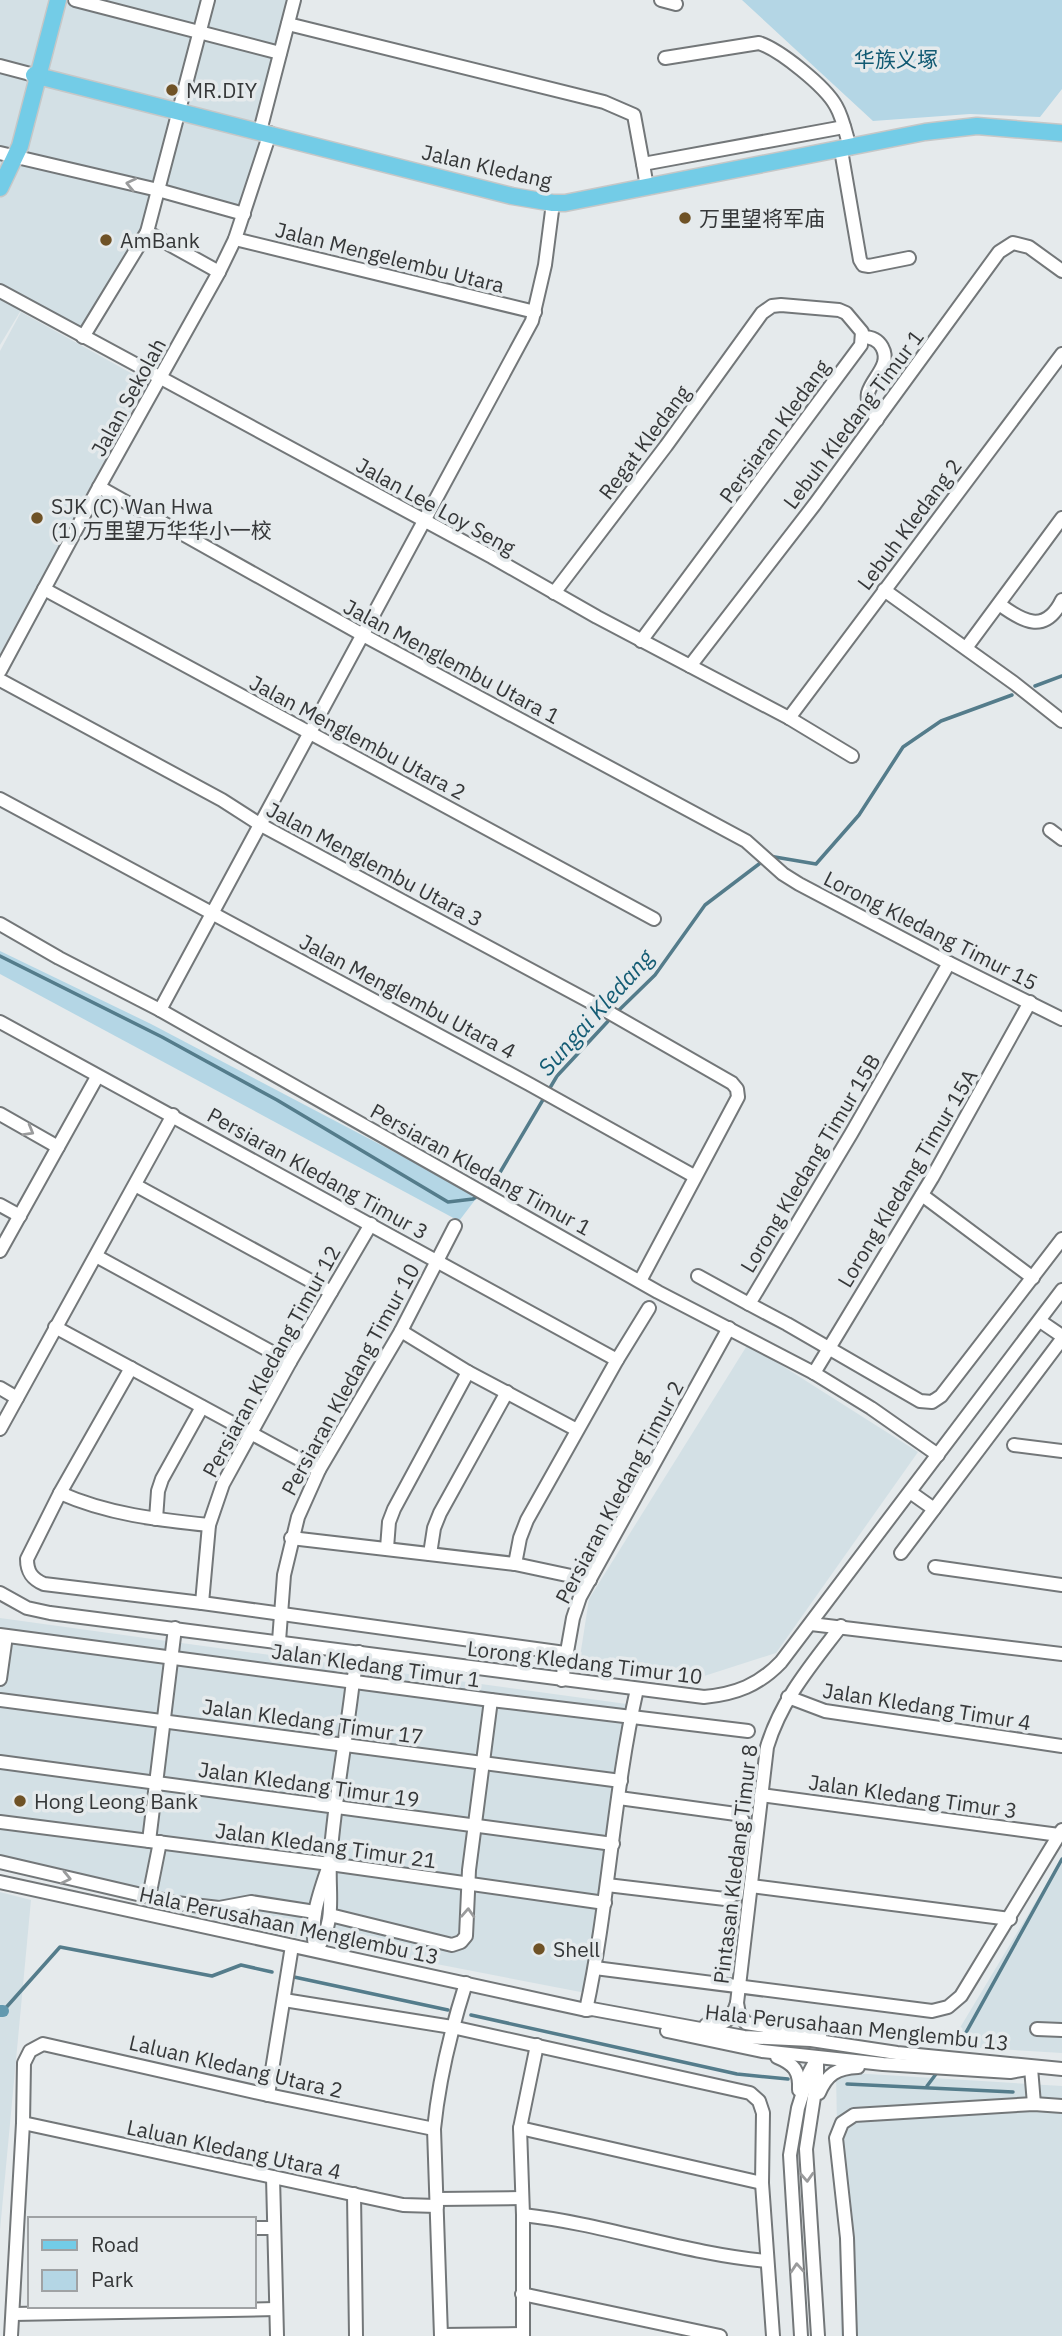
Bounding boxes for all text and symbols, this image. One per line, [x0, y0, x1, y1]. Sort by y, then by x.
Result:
park label: 华族义塚 [854, 45, 938, 73]
place label: MR.DIY [186, 76, 258, 104]
marker: MR.DIY [164, 82, 180, 98]
street label: Jalan Kledang [419, 137, 555, 195]
one-way arrow [125, 178, 137, 192]
place label: 万里望将军庙 [699, 204, 825, 232]
marker: 万里望将军庙 [677, 210, 693, 226]
street label: Jalan Mengelembu Utara [273, 215, 507, 299]
place label: AmBank [120, 226, 200, 254]
marker: AmBank [98, 232, 114, 248]
street label: Lebuh Kledang Timur 1 [776, 324, 930, 514]
street label: Jalan Sekolah [84, 333, 172, 461]
street label: Persiaran Kledang [712, 354, 836, 508]
street label: Regat Kledang [592, 379, 696, 505]
street label: Jalan Lee Loy Seng [351, 451, 521, 561]
street label: Lebuh Kledang 2 [850, 453, 968, 595]
place label: SJK (C) Wan Hwa (1) 万里望万华华小一校 [51, 492, 272, 544]
marker: SJK (C) Wan Hwa (1) 万里望万华华小一校 [29, 510, 45, 526]
street label: Jalan Menglembu Utara 1 [339, 592, 565, 730]
street label: Jalan Menglembu Utara 2 [245, 668, 471, 806]
street label: Jalan Menglembu Utara 3 [262, 795, 488, 933]
street label: Lorong Kledang Timur 15 [819, 864, 1043, 996]
street label: Jalan Menglembu Utara 4 [295, 927, 521, 1065]
water label: Sungai Kledang [531, 942, 660, 1081]
street label: Lorong Kledang Timur 15B [734, 1048, 886, 1278]
street label: Lorong Kledang Timur 15A [831, 1064, 983, 1292]
street label: Persiaran Kledang Timur 1 [365, 1096, 597, 1242]
street label: Persiaran Kledang Timur 3 [202, 1100, 434, 1246]
one-way arrow [21, 1123, 34, 1136]
street label: Persiaran Kledang Timur 12 [195, 1240, 347, 1482]
street label: Persiaran Kledang Timur 10 [274, 1258, 426, 1500]
street label: Persiaran Kledang Timur 2 [548, 1376, 690, 1608]
street label: Lorong Kledang Timur 10 [466, 1634, 704, 1690]
street label: Jalan Kledang Timur 1 [270, 1636, 482, 1694]
street label: Jalan Kledang Timur 4 [821, 1676, 1033, 1736]
street label: Jalan Kledang Timur 17 [201, 1692, 425, 1750]
street label: Pintasan Kledang Timur 8 [706, 1742, 764, 1986]
street label: Jalan Kledang Timur 19 [197, 1755, 421, 1813]
street label: Jalan Kledang Timur 3 [807, 1767, 1019, 1825]
place label: Hong Leong Bank [34, 1787, 198, 1815]
marker: Hong Leong Bank [12, 1793, 28, 1809]
street label: Jalan Kledang Timur 21 [214, 1816, 438, 1874]
one-way arrow [60, 1870, 72, 1884]
street label: Hala Perusahaan Menglembu 13 [137, 1880, 441, 1970]
one-way arrow [460, 1907, 475, 1918]
place label: Shell [553, 1935, 600, 1963]
marker: Shell [531, 1941, 547, 1957]
street label: Hala Perusahaan Menglembu 13 [704, 1997, 1010, 2057]
street label: Laluan Kledang Utara 2 [126, 2028, 346, 2104]
street label: Laluan Kledang Utara 4 [124, 2113, 344, 2185]
one-way arrow [800, 2172, 815, 2183]
legend [28, 2217, 256, 2308]
text: Road [91, 2230, 139, 2258]
one-way arrow [790, 2262, 805, 2273]
text: Park [91, 2265, 134, 2293]

